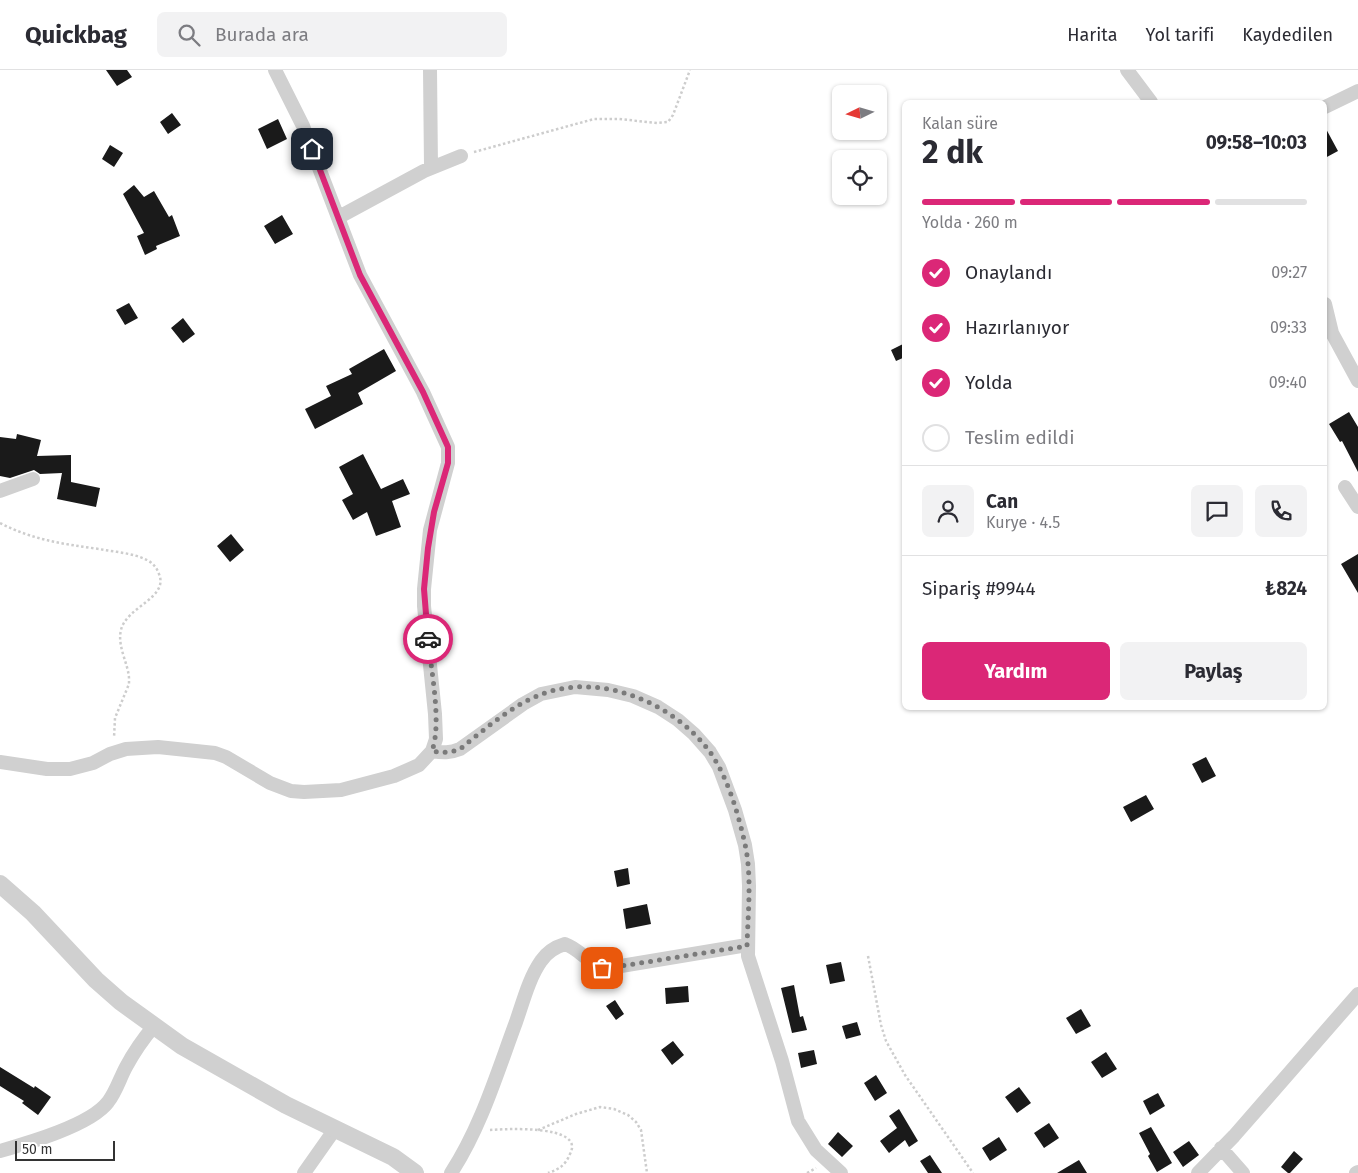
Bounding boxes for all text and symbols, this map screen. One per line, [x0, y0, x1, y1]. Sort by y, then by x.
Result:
search box [157, 12, 507, 57]
text: Quickbag [25, 21, 127, 49]
icon: search [175, 21, 203, 49]
text: Burada ara [215, 23, 309, 46]
text: Harita [1067, 24, 1118, 46]
text: Yol tarifi [1146, 24, 1214, 46]
text: Kaydedilen [1242, 24, 1333, 46]
north arrow [832, 85, 888, 140]
map controls [832, 85, 887, 205]
text: Kalan süre [922, 114, 998, 133]
pin [291, 128, 333, 170]
text: 09:58–10:03 [1206, 131, 1307, 154]
text: 2 dk [922, 133, 983, 171]
icon: home [298, 135, 326, 163]
button: locate [832, 150, 887, 205]
text: Yolda · 260 m [922, 213, 1018, 232]
icon: check [922, 259, 950, 287]
text: Onaylandı [965, 261, 1052, 284]
text: 09:27 [1271, 263, 1307, 282]
icon: check [922, 314, 950, 342]
text: Hazırlanıyor [965, 316, 1069, 339]
text: 09:33 [1270, 318, 1307, 337]
icon: check [922, 369, 950, 397]
text: Yolda [965, 371, 1013, 394]
text: 09:40 [1269, 373, 1307, 392]
text: Teslim edildi [965, 426, 1075, 449]
button: person [922, 485, 974, 537]
button: chat [1191, 485, 1243, 537]
button: phone [1255, 485, 1307, 537]
text: Can [986, 490, 1018, 513]
text: Kurye · 4.5 [986, 513, 1060, 532]
text: Sipariş #9944 [922, 577, 1036, 600]
text: ₺824 [1265, 577, 1307, 600]
courier [403, 614, 453, 664]
icon: car [414, 625, 442, 653]
button: Yardım [922, 642, 1110, 700]
button: Paylaş [1120, 642, 1307, 700]
pin [581, 947, 623, 989]
icon: bag [588, 954, 616, 982]
scale bar [15, 1138, 115, 1161]
text: 50 m [22, 1141, 53, 1158]

